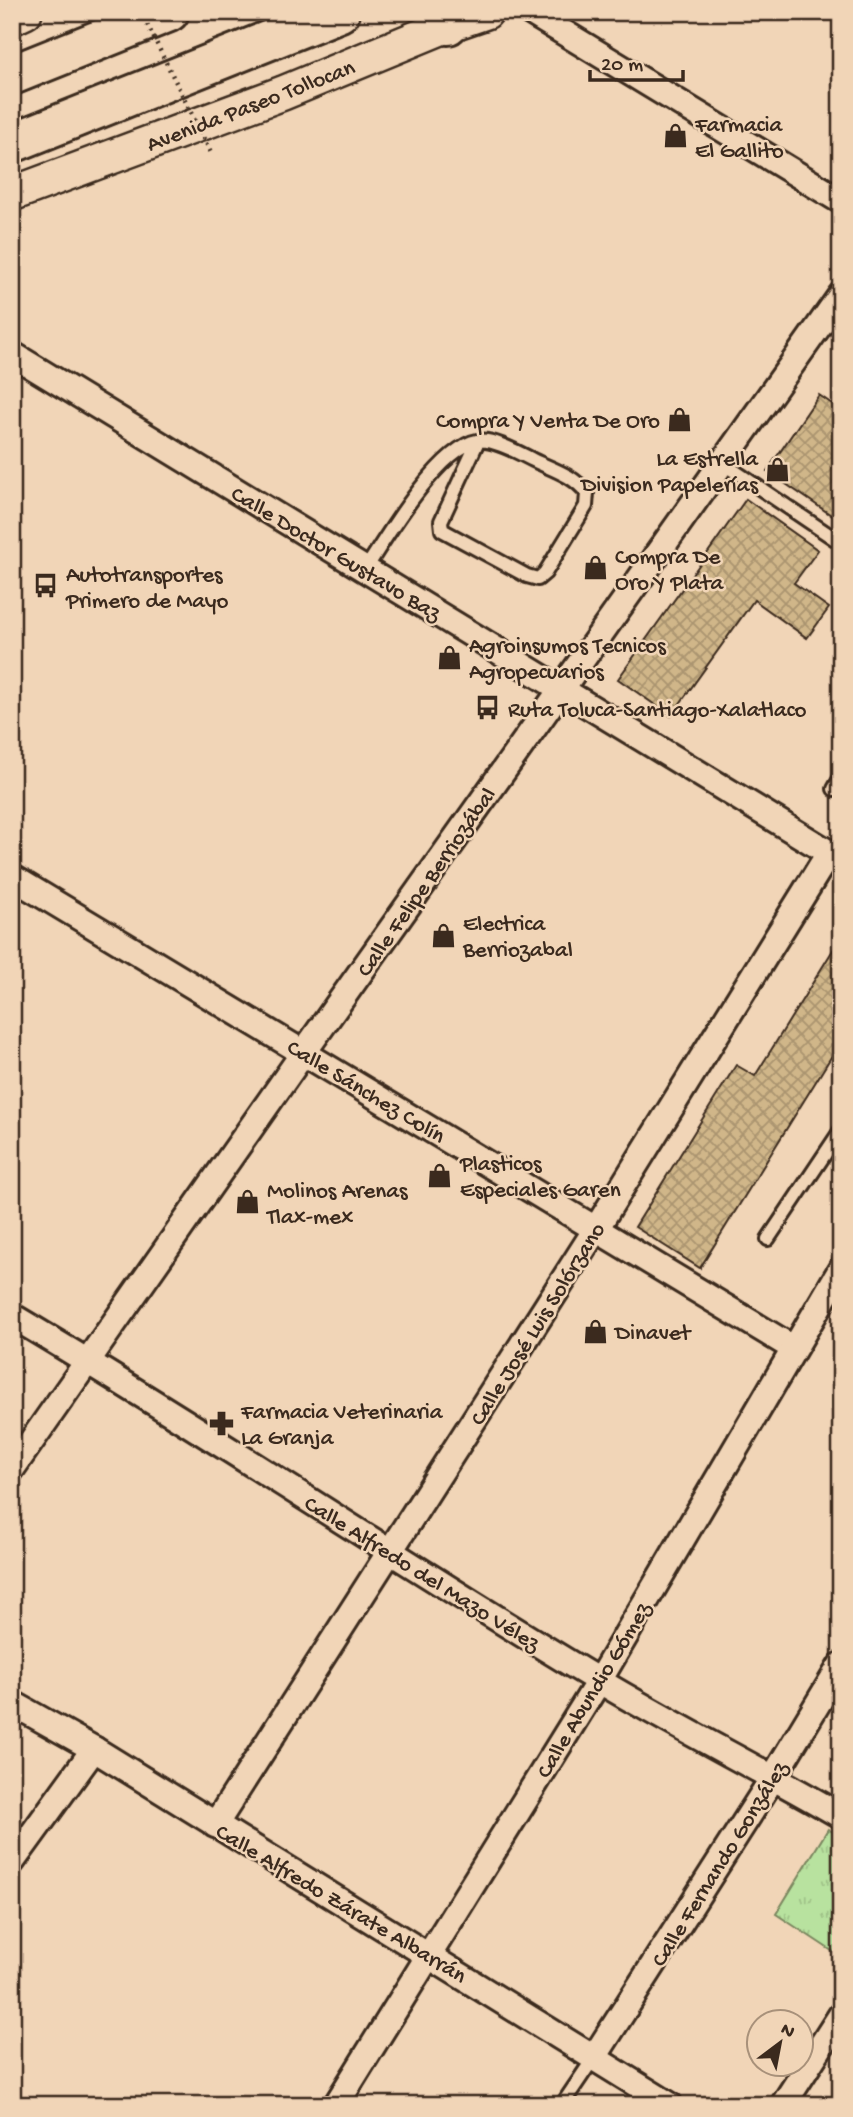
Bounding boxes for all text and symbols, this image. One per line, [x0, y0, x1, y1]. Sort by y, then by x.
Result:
scale bar [590, 38, 683, 82]
text: 20 m [601, 54, 643, 79]
street label: Avenida Paseo Tollocan [143, 55, 359, 159]
place label: Farmacia El Gallito [694, 113, 784, 166]
shop icon: Farmacia El Gallito [661, 122, 689, 150]
shop icon: Compra Y Venta De Oro [666, 405, 694, 433]
place label: Compra Y Venta De Oro [436, 409, 660, 436]
place label: La Estrella Division Papelerías [579, 447, 759, 500]
shop icon: La Estrella Division Papelerías [764, 456, 792, 484]
street label: Calle Doctor Gustavo Baz [225, 482, 446, 629]
place label: Compra De Oro Y Plata [615, 545, 724, 598]
shop icon: Compra De Oro Y Plata [581, 554, 609, 582]
place label: Autotransportes Primero de Mayo [65, 563, 228, 616]
bus stop icon: Autotransportes Primero de Mayo [32, 572, 60, 600]
place label: Agroinsumos Tecnicos Agropecuarios [469, 634, 666, 687]
shop icon: Agroinsumos Tecnicos Agropecuarios [435, 643, 463, 671]
bus stop icon: Ruta Toluca-Santiago-Xalatlaco [474, 694, 502, 722]
place label: Ruta Toluca-Santiago-Xalatlaco [508, 698, 806, 725]
street label: Calle Felipe Berriozábal [352, 783, 503, 983]
place label: Electrica Berriozabal [462, 912, 573, 965]
shop icon: Electrica Berriozabal [429, 921, 457, 949]
street label: Calle Sánchez Colín [281, 1035, 449, 1151]
place label: Plasticos Especiales Garen [459, 1152, 621, 1205]
shop icon: Plasticos Especiales Garen [426, 1161, 454, 1189]
place label: Molinos Arenas Tlax-mex [265, 1179, 408, 1232]
shop icon: Molinos Arenas Tlax-mex [233, 1188, 261, 1216]
street label: Calle José Luis Solórzano [465, 1218, 613, 1431]
shop icon: Dinavet [581, 1317, 609, 1345]
place label: Dinavet [613, 1321, 692, 1348]
place label: Farmacia Veterinaria La Granja [240, 1400, 444, 1453]
pharmacy icon: Farmacia Veterinaria La Granja [207, 1409, 235, 1437]
street label: Calle Alfredo del Mazo Vélez [298, 1491, 545, 1659]
street label: Calle Abundio Gómez [532, 1597, 659, 1784]
street label: Calle Fernando González [647, 1756, 796, 1973]
street label: Calle Alfredo Zárate Albarrán [210, 1819, 471, 1991]
north arrow [744, 2008, 814, 2078]
text: N [776, 2019, 799, 2045]

